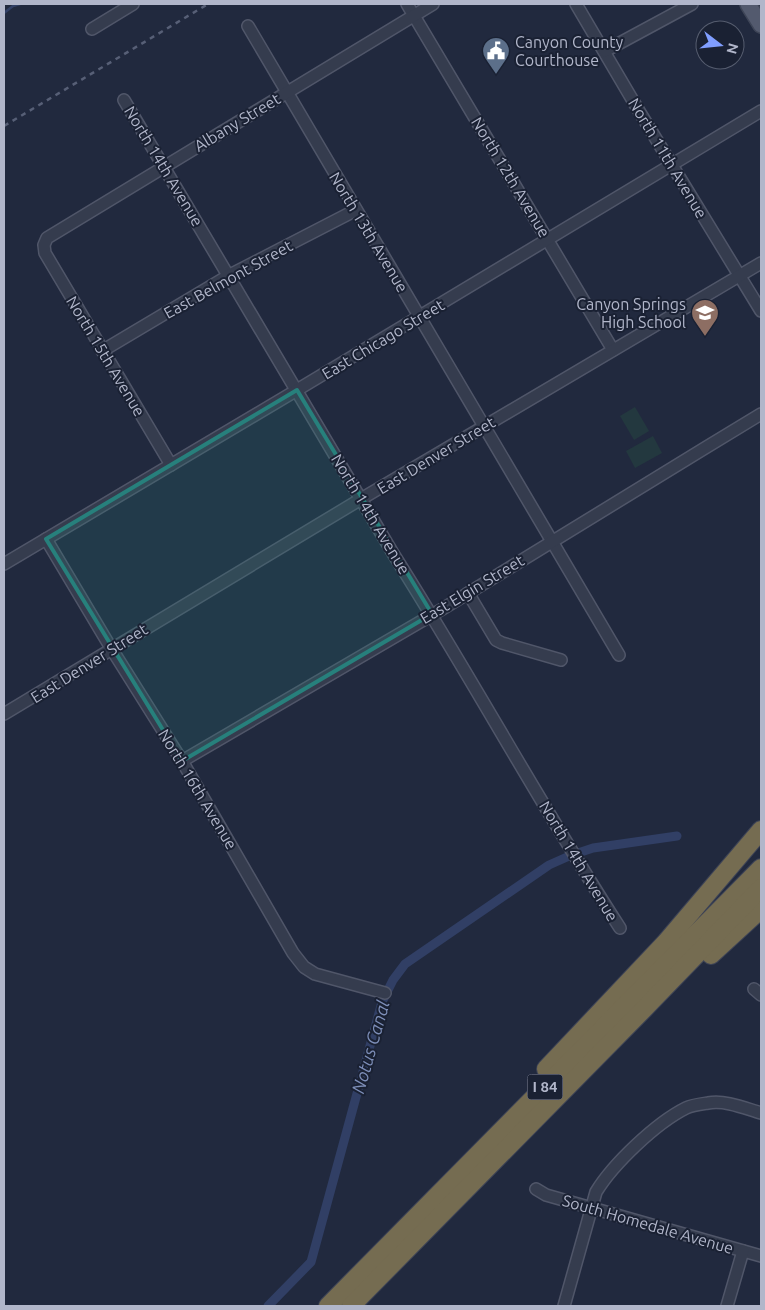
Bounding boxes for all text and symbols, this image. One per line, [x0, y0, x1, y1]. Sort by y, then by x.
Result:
north arrow [695, 20, 745, 70]
place label: Canyon County Courthouse [515, 33, 624, 69]
public building icon: Canyon County Courthouse [481, 36, 511, 75]
text: N [723, 41, 742, 56]
street label: Albany Street [191, 89, 284, 155]
street label: North 11th Avenue [625, 95, 711, 221]
street label: North 14th Avenue [121, 103, 207, 229]
street label: North 12th Avenue [468, 114, 554, 240]
street label: North 13th Avenue [326, 169, 412, 295]
street label: East Belmont Street [161, 236, 296, 322]
street label: North 15th Avenue [63, 293, 149, 419]
street label: East Chicago Street [319, 295, 448, 383]
place label: Canyon Springs High School [576, 295, 686, 331]
school or university icon: Canyon Springs High School [690, 298, 720, 337]
street label: East Denver Street [374, 412, 499, 497]
street label: North 14th Avenue [328, 451, 414, 577]
street label: East Elgin Street [417, 551, 528, 627]
street label: East Denver Street [27, 619, 151, 706]
street label: North 16th Avenue [155, 726, 241, 852]
street label: North 14th Avenue [536, 798, 622, 924]
water label: Notus Canal [347, 998, 393, 1096]
road number: I 84 [528, 1074, 562, 1100]
street label: South Homedale Avenue [560, 1191, 736, 1257]

